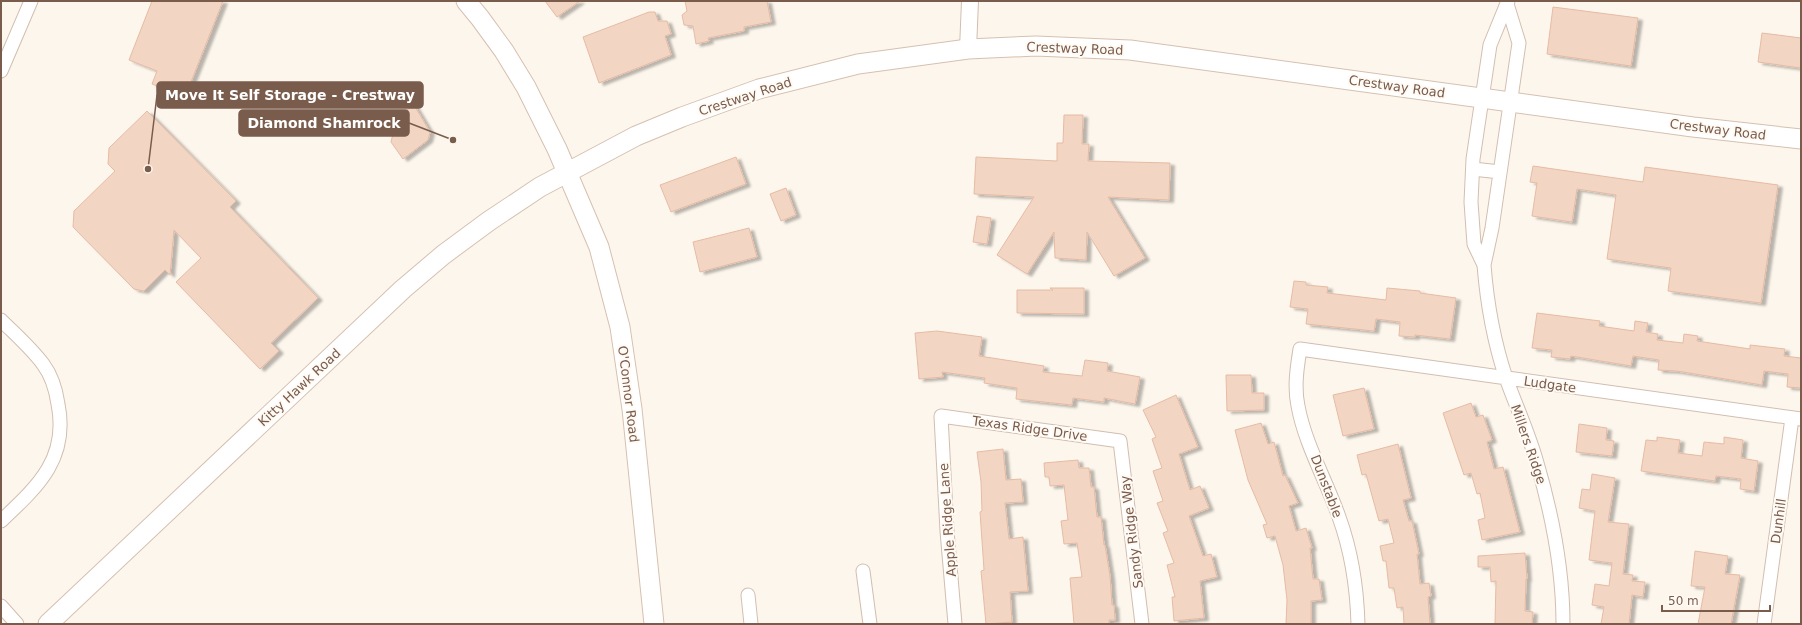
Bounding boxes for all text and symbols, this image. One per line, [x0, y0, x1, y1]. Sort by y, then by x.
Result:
street label: Crestway Road [1026, 39, 1124, 58]
street label: Crestway Road [1348, 72, 1446, 101]
street label: Crestway Road [697, 74, 794, 119]
callout: Move It Self Storage - Crestway [157, 82, 423, 108]
text: Move It Self Storage - Crestway [165, 87, 415, 103]
callout: Diamond Shamrock [239, 110, 409, 136]
text: Diamond Shamrock [247, 115, 401, 131]
street label: Crestway Road [1669, 116, 1767, 143]
street label: Kitty Hawk Road [255, 345, 344, 429]
street label: O'Connor Road [615, 345, 642, 443]
street label: Ludgate [1523, 373, 1577, 396]
street label: Millers Ridge [1508, 402, 1549, 486]
street label: Texas Ridge Drive [970, 413, 1088, 444]
street label: Dunstable [1308, 453, 1345, 520]
street label: Apple Ridge Lane [936, 463, 959, 577]
street label: Sandy Ridge Way [1117, 474, 1146, 589]
street label: Dunhill [1768, 497, 1789, 545]
scale bar [1662, 587, 1770, 613]
text: 50 m [1668, 594, 1699, 608]

